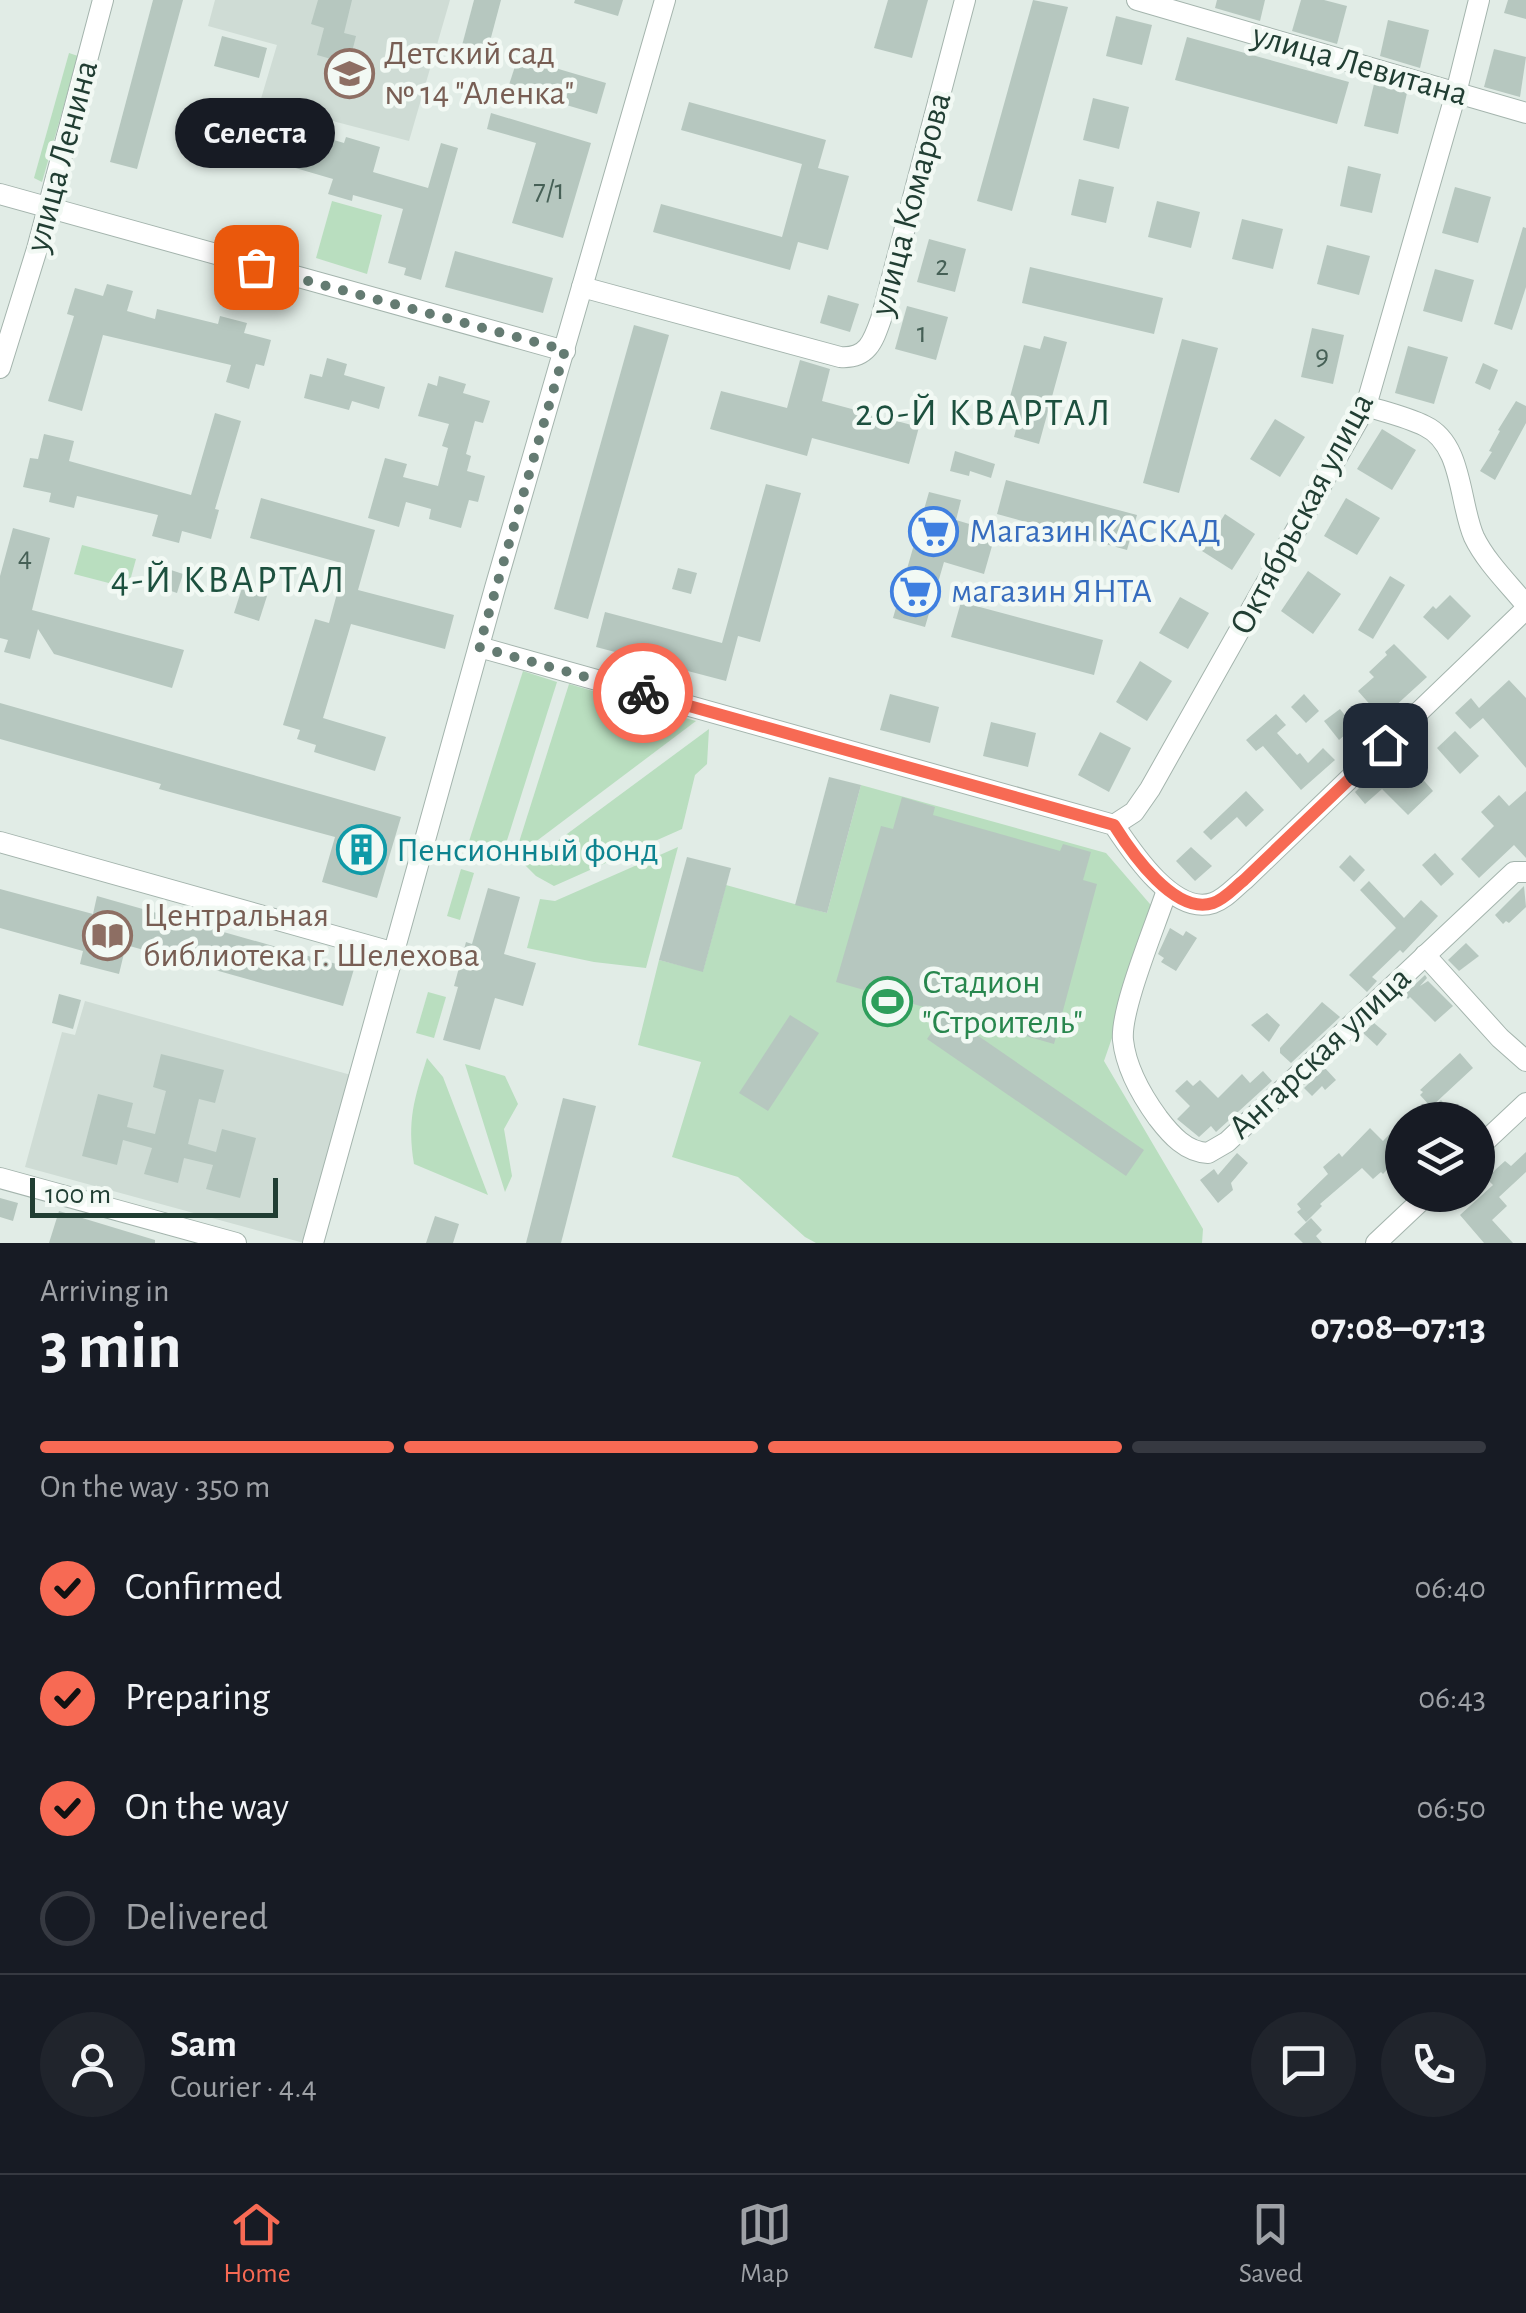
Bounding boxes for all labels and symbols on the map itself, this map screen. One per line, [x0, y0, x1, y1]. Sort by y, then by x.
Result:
street label: улица Левитана [1247, 17, 1472, 112]
place label: Детский сад № 14 "Аленка" [384, 36, 574, 111]
school or university icon: Детский сад № 14 "Аленка" [323, 47, 375, 99]
street label: улица Ленина [19, 57, 104, 256]
street label: улица Комарова [864, 89, 958, 320]
callout: Селеста [176, 97, 336, 167]
house number: 7/1 [533, 175, 565, 205]
pin [214, 225, 299, 310]
house number: 2 [935, 251, 949, 281]
house number: 1 [917, 318, 927, 348]
house number: 9 [1315, 341, 1329, 371]
street label: Октябрьская улица [1224, 388, 1380, 640]
district label: 20-Й КВАРТАЛ [855, 393, 1113, 433]
supermarket icon: Магазин КАСКАД [908, 505, 960, 557]
place label: Магазин КАСКАД [969, 514, 1221, 549]
house number: 4 [18, 542, 32, 572]
district label: 4-Й КВАРТАЛ [111, 560, 347, 600]
supermarket icon: магазин ЯНТА [890, 565, 942, 617]
place label: магазин ЯНТА [951, 574, 1152, 609]
courier [593, 643, 693, 743]
pin [1343, 703, 1428, 788]
building icon: Пенсионный фонд [335, 824, 387, 876]
place label: Пенсионный фонд [396, 833, 659, 868]
place label: Центральная библиотека г. Шелехова [143, 898, 480, 973]
library icon: Центральная библиотека г. Шелехова [82, 909, 134, 961]
street label: Ангарская улица [1222, 960, 1418, 1146]
place label: Стадион "Строитель" [922, 965, 1083, 1040]
sports icon: Стадион "Строитель" [861, 976, 913, 1028]
scale bar [30, 1173, 278, 1218]

